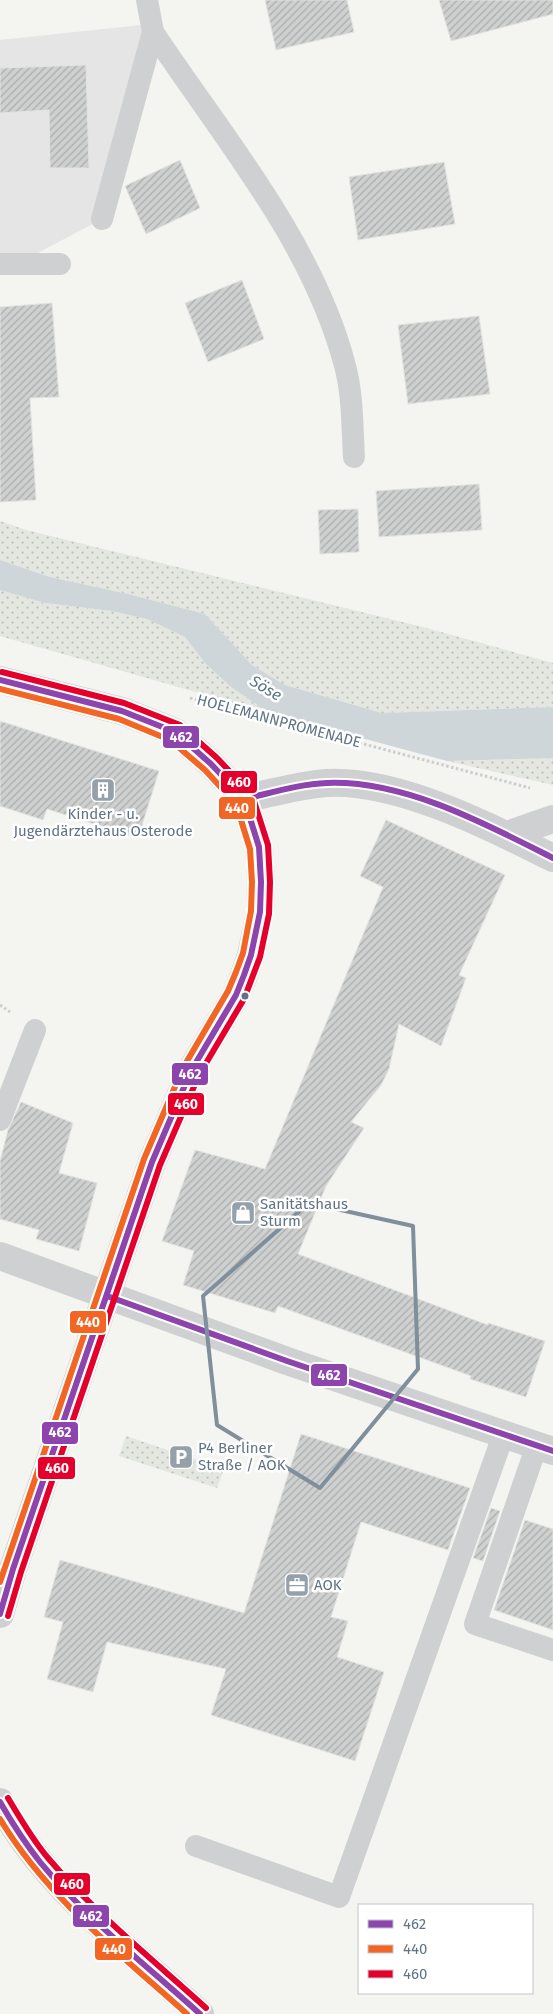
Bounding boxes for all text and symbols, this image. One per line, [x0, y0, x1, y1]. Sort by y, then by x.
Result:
water label: Söse [246, 671, 285, 705]
street label: HOELEMANNPROMENADE [195, 690, 363, 752]
line badge: 462 [162, 725, 200, 749]
text: 462 [170, 729, 192, 746]
line badge: 460 [220, 770, 258, 794]
text: 460 [227, 774, 251, 791]
building icon: Kinder - u. Jugendärztehaus Osterode [90, 777, 116, 803]
line badge: 440 [218, 796, 256, 820]
text: 440 [225, 800, 249, 817]
place label: Kinder - u. Jugendärztehaus Osterode [13, 805, 193, 840]
unlabelled marker [240, 991, 250, 1001]
line badge: 462 [171, 1062, 209, 1086]
text: 462 [179, 1066, 201, 1083]
line badge: 460 [167, 1092, 205, 1116]
text: 460 [174, 1096, 198, 1113]
place label: Sanitätshaus Sturm [260, 1195, 348, 1230]
shop icon: Sanitätshaus Sturm [230, 1200, 256, 1226]
line badge: 440 [69, 1310, 107, 1334]
text: 440 [76, 1314, 100, 1331]
line badge: 462 [310, 1363, 348, 1387]
text: 462 [318, 1367, 340, 1384]
line badge: 462 [41, 1421, 79, 1445]
text: 462 [49, 1424, 71, 1441]
place label: P4 Berliner Straße / AOK [198, 1439, 286, 1474]
parking icon: P4 Berliner Straße / AOK [168, 1444, 194, 1470]
line badge: 460 [37, 1456, 76, 1480]
text: 460 [45, 1460, 69, 1477]
office icon: AOK [284, 1572, 310, 1598]
place label: AOK [314, 1576, 342, 1594]
line badge: 460 [53, 1872, 91, 1896]
text: 460 [60, 1876, 84, 1893]
line badge: 462 [72, 1904, 110, 1928]
legend [358, 1904, 533, 1994]
text: 462 [80, 1908, 102, 1925]
text: 462 [403, 1915, 426, 1933]
line badge: 440 [94, 1937, 133, 1961]
text: 440 [403, 1940, 427, 1958]
text: 440 [102, 1941, 126, 1958]
text: 460 [403, 1965, 427, 1983]

